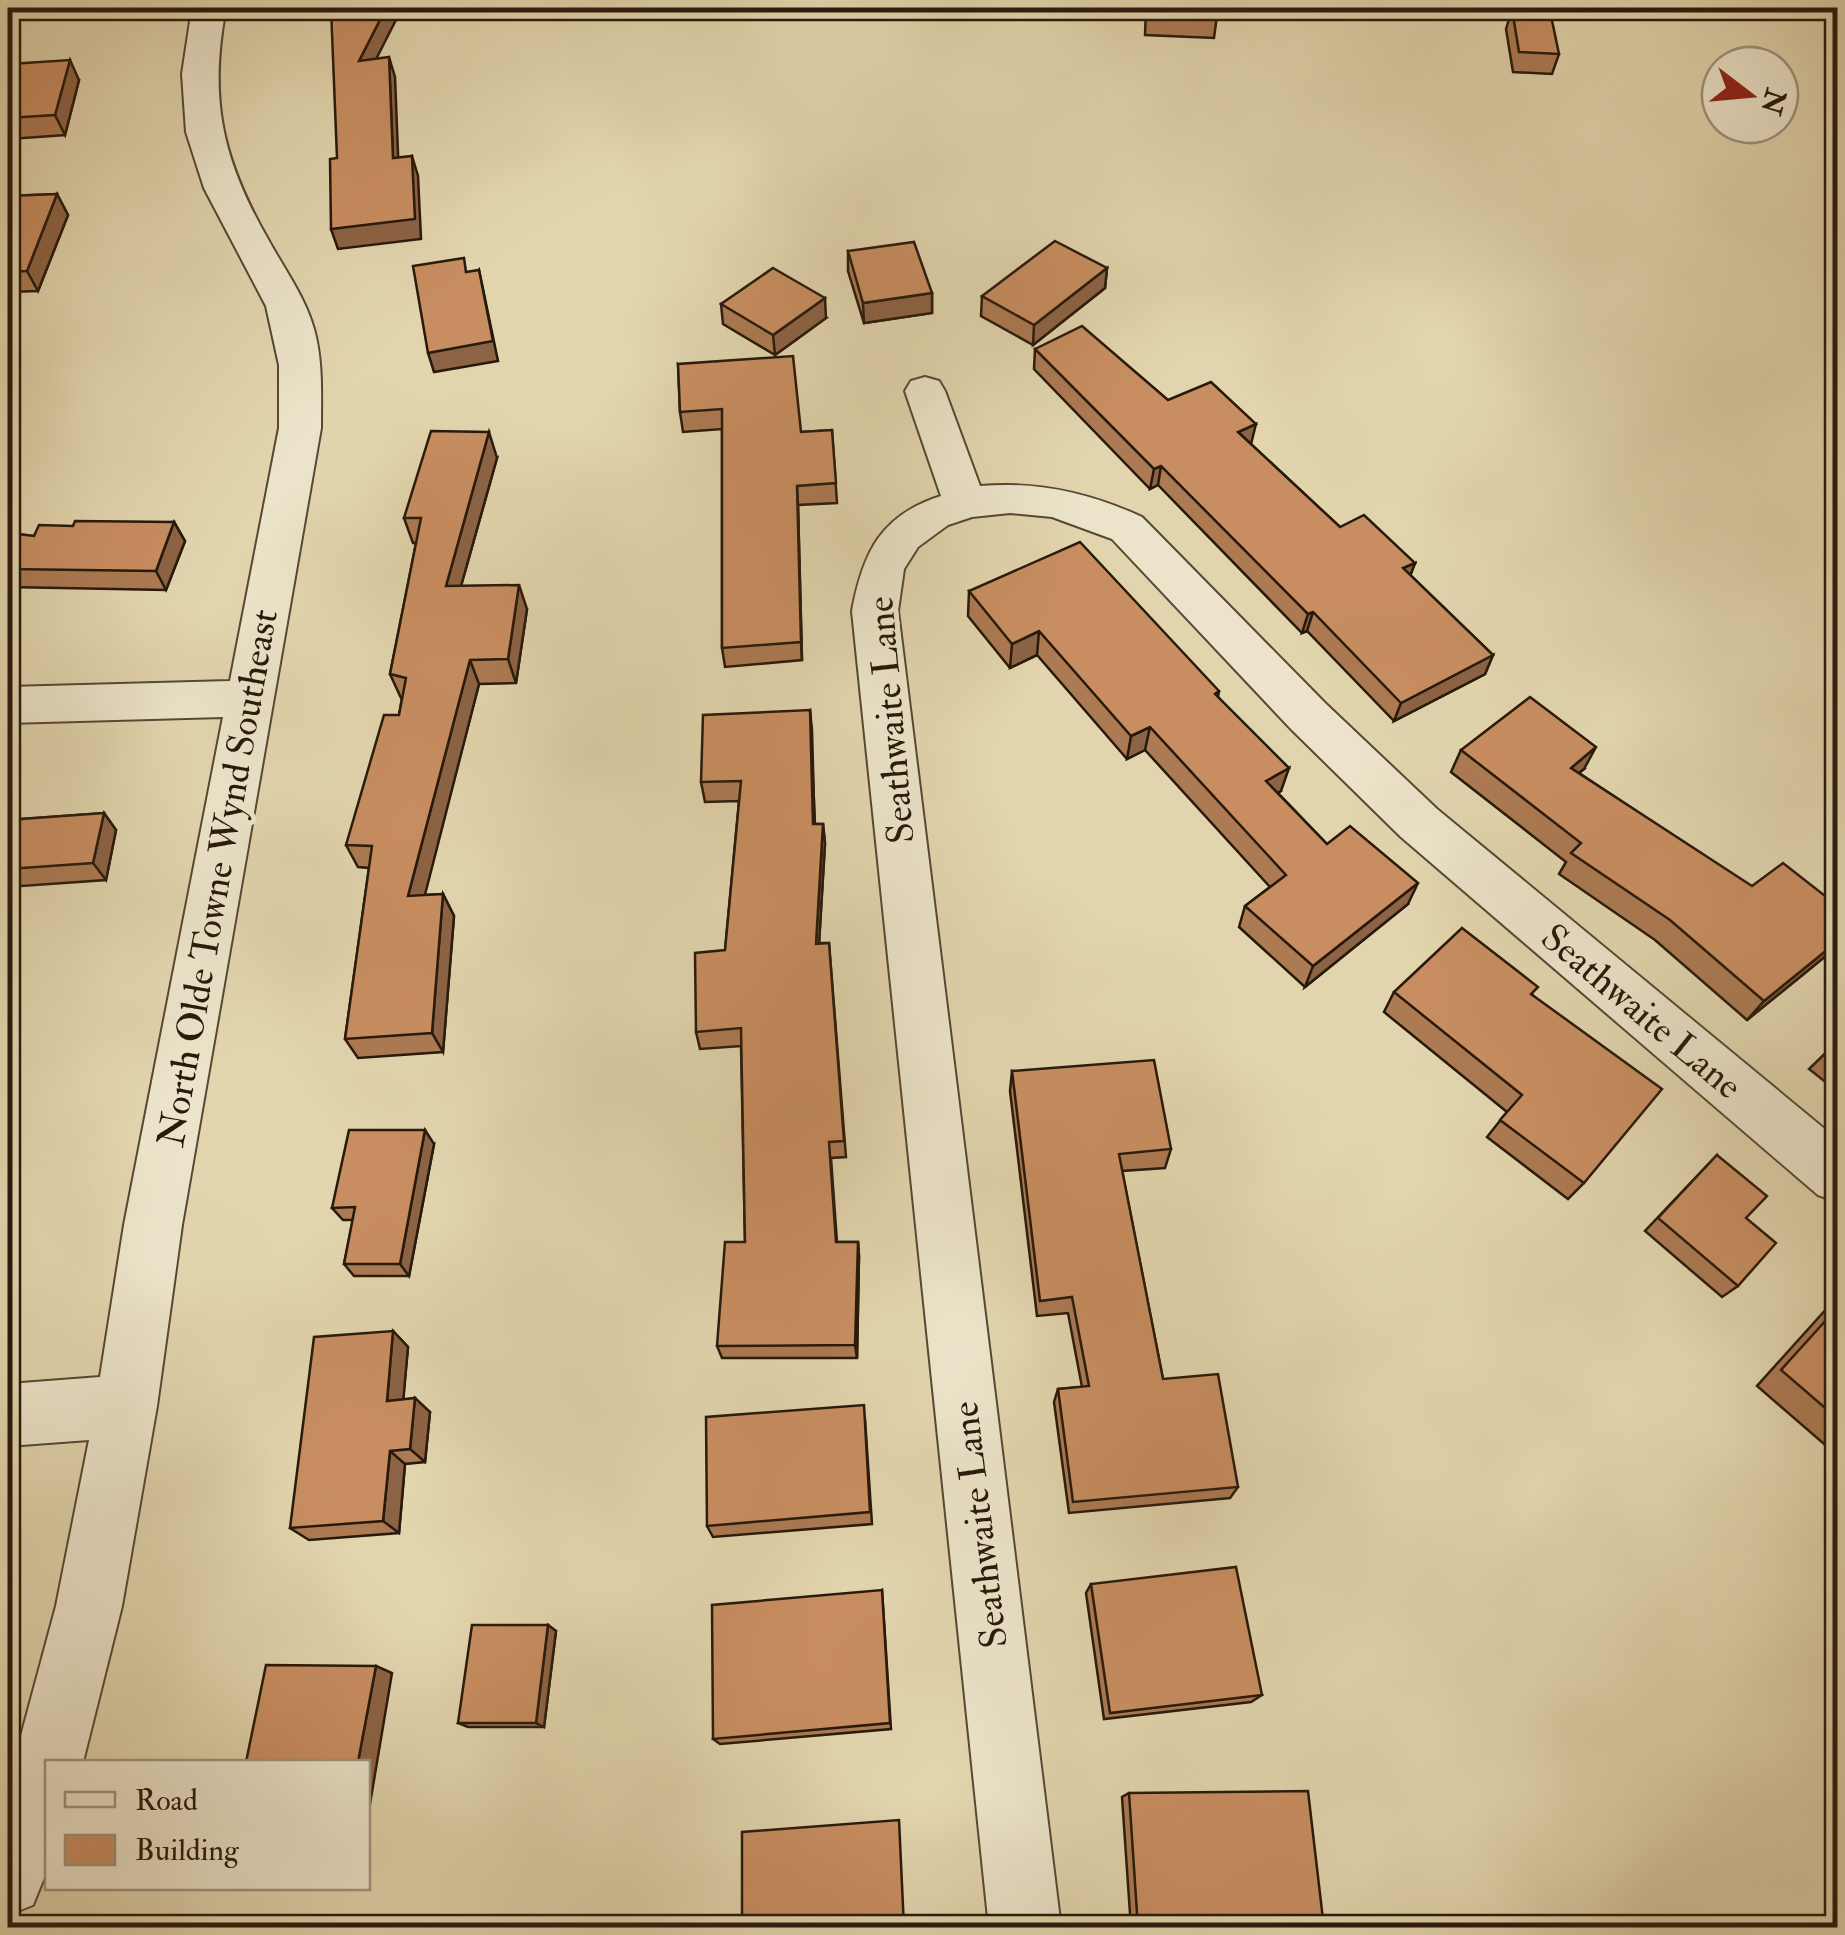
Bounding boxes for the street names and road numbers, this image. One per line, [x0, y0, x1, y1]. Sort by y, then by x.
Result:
street label: Seathwaite Lane [856, 594, 926, 846]
street label: North Olde Towne Wynd Southeast [147, 606, 289, 1151]
street label: Seathwaite Lane [1531, 914, 1752, 1110]
street label: Seathwaite Lane [941, 1399, 1019, 1651]

